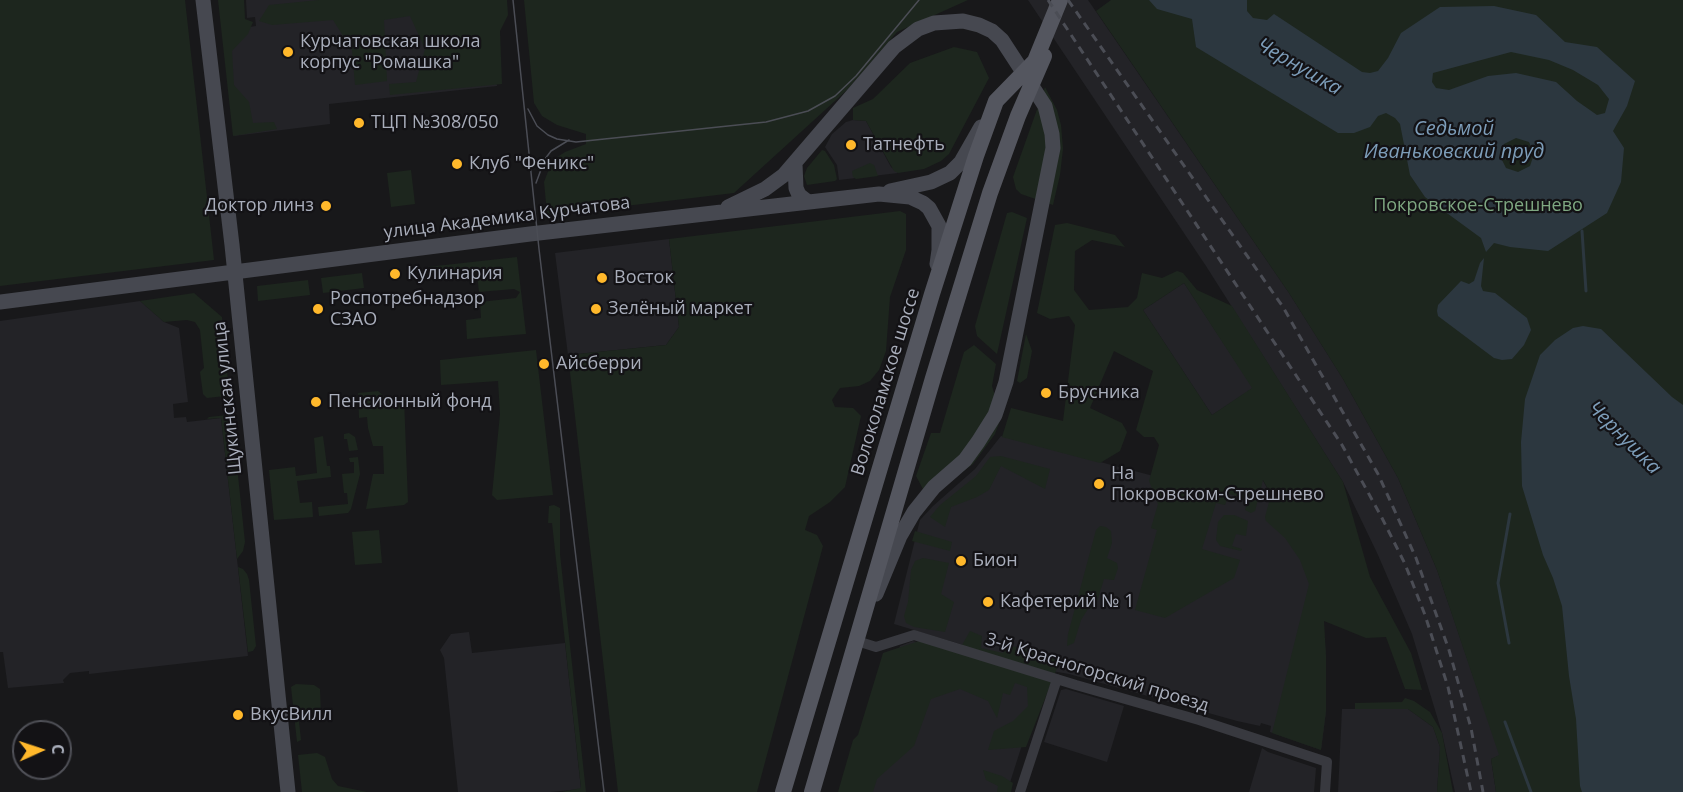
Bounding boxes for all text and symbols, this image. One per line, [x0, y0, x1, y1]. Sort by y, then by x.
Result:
place label: Курчатовская школа корпус "Ромашка" [300, 31, 481, 74]
water label: Чернушка [1252, 33, 1346, 101]
marker: Курчатовская школа корпус "Ромашка" [281, 45, 295, 59]
place label: ТЦП №308/050 [371, 112, 499, 134]
marker: ТЦП №308/050 [352, 116, 366, 130]
water label: Седьмой Иваньковский пруд [1364, 117, 1544, 164]
place label: Татнефть [863, 134, 945, 156]
marker: Татнефть [844, 138, 858, 152]
place label: Клуб "Феникс" [469, 153, 594, 175]
marker: Клуб "Феникс" [450, 157, 464, 171]
street label: улица Академика Курчатова [383, 192, 631, 244]
place label: Доктор линз [205, 195, 314, 217]
park label: Покровское-Стрешнево [1373, 195, 1583, 217]
marker: Доктор линз [319, 199, 333, 213]
place label: Кулинария [407, 263, 503, 285]
marker: Кулинария [388, 267, 402, 281]
place label: Восток [614, 267, 674, 289]
marker: Восток [595, 271, 609, 285]
street label: Волоколамское шоссе [847, 286, 925, 478]
place label: Роспотребнадзор СЗАО [330, 288, 485, 330]
place label: Зелёный маркет [608, 298, 752, 320]
marker: Роспотребнадзор СЗАО [311, 302, 325, 316]
marker: Зелёный маркет [589, 302, 603, 316]
street label: Щукинская улица [209, 320, 247, 476]
place label: Айсберри [556, 353, 642, 375]
marker: Айсберри [537, 357, 551, 371]
place label: Брусника [1058, 382, 1140, 404]
marker: Брусника [1039, 386, 1053, 400]
place label: Пенсионный фонд [328, 391, 492, 413]
marker: Пенсионный фонд [309, 395, 323, 409]
water label: Чернушка [1582, 396, 1666, 480]
place label: На Покровском-Стрешнево [1111, 463, 1324, 506]
marker: На Покровском-Стрешнево [1092, 477, 1106, 491]
place label: Бион [973, 550, 1018, 572]
marker: Бион [954, 554, 968, 568]
place label: Кафетерий № 1 [1000, 591, 1134, 613]
marker: Кафетерий № 1 [981, 595, 995, 609]
street label: 3-й Красногорский проезд [983, 629, 1211, 717]
place label: ВкусВилл [250, 704, 332, 726]
marker: ВкусВилл [231, 708, 245, 722]
north arrow [12, 720, 72, 780]
text: С [47, 743, 69, 755]

